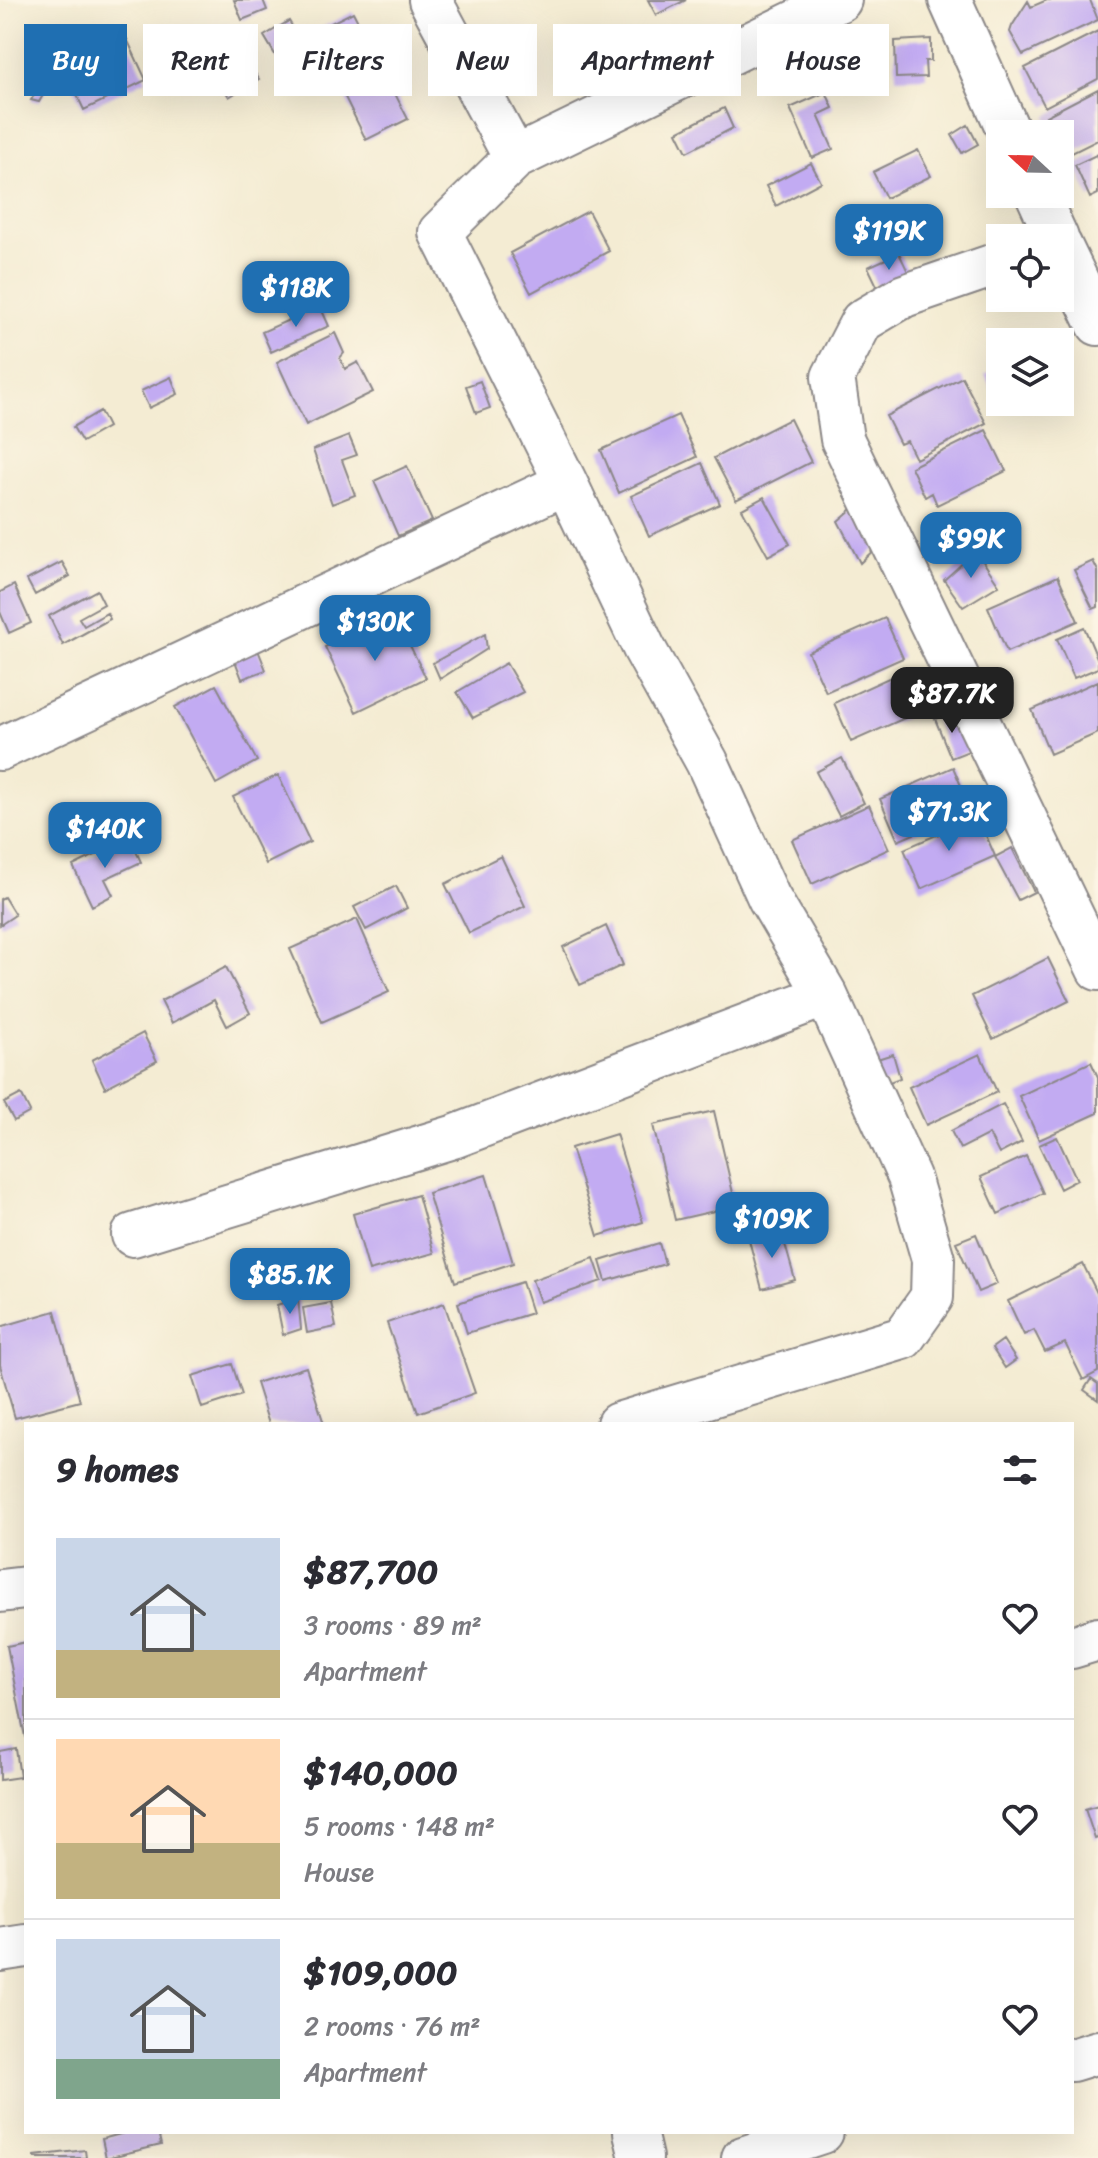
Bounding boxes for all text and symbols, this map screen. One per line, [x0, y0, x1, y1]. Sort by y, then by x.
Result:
chip: Buy [24, 24, 127, 96]
chip: Rent [143, 24, 258, 96]
chip: Filters [274, 24, 412, 96]
chip: New [428, 24, 537, 96]
chip: Apartment [553, 24, 741, 96]
chip: House [757, 24, 889, 96]
north arrow [986, 120, 1074, 208]
map controls [986, 120, 1074, 416]
pin: $119K [833, 204, 945, 272]
text: $119K [853, 207, 925, 253]
button: locate [986, 224, 1074, 312]
pin: $118K [240, 261, 352, 329]
text: $118K [260, 264, 332, 310]
button: layers [986, 328, 1074, 416]
pin: $99K [924, 512, 1018, 580]
text: $99K [938, 515, 1004, 561]
pin: $130K [319, 595, 431, 663]
text: $130K [337, 598, 413, 644]
pin: $87.7K [887, 667, 1017, 735]
text: $87.7K [909, 670, 995, 716]
pin: $71.3K [884, 785, 1014, 853]
text: $71.3K [908, 788, 990, 834]
pin: $140K [49, 802, 161, 870]
text: $140K [66, 805, 144, 851]
pin: $109K [716, 1192, 828, 1260]
text: $109K [734, 1195, 810, 1241]
pin: $85.1K [225, 1248, 355, 1316]
text: $85.1K [248, 1251, 332, 1297]
text: 9 homes [56, 1440, 178, 1500]
icon: filters [998, 1448, 1042, 1492]
text: $87,700 [304, 1542, 438, 1602]
icon: home [120, 1570, 216, 1666]
icon: heart [998, 1596, 1042, 1640]
text: 3 rooms · 89 m² [304, 1602, 482, 1648]
text: Apartment [304, 1648, 427, 1694]
text: $140,000 [304, 1743, 458, 1803]
icon: home [120, 1771, 216, 1867]
icon: heart [998, 1797, 1042, 1841]
text: 5 rooms · 148 m² [304, 1803, 495, 1849]
text: House [304, 1849, 374, 1895]
text: $109,000 [304, 1943, 457, 2003]
icon: home [120, 1971, 216, 2067]
icon: heart [998, 1997, 1042, 2041]
text: 2 rooms · 76 m² [304, 2003, 481, 2049]
text: Apartment [304, 2049, 427, 2095]

